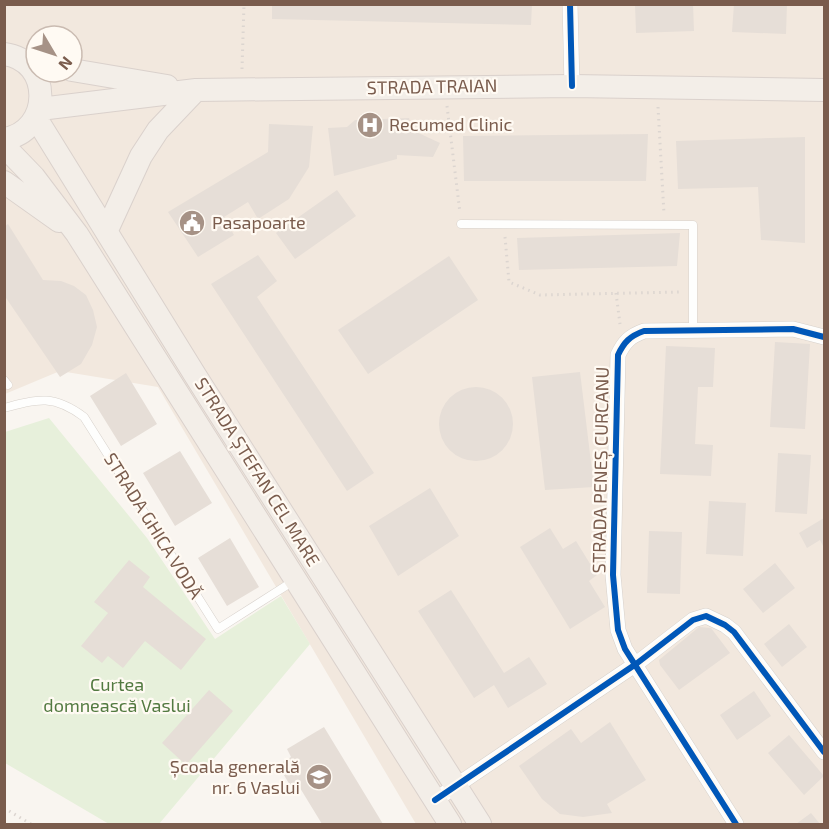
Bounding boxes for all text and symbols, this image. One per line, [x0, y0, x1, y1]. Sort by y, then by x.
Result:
north arrow [24, 24, 84, 84]
text: N [55, 53, 77, 74]
street label: STRADA TRAIAN [367, 74, 497, 98]
hospital icon: Recumed Clinic [355, 110, 385, 140]
place label: Recumed Clinic [389, 113, 513, 135]
public building icon: Pasapoarte [177, 208, 207, 238]
place label: Pasapoarte [212, 211, 306, 233]
street label: STRADA PENEȘ CURCANU [587, 366, 614, 573]
street label: STRADA ȘTEFAN CEL MARE [190, 373, 325, 570]
street label: STRADA GHICA VODĂ [100, 448, 208, 603]
park label: Curtea domnească Vaslui [43, 673, 191, 716]
place label: Școala generală nr. 6 Vaslui [170, 755, 300, 798]
school or university icon: Școala generală nr. 6 Vaslui [304, 762, 334, 792]

